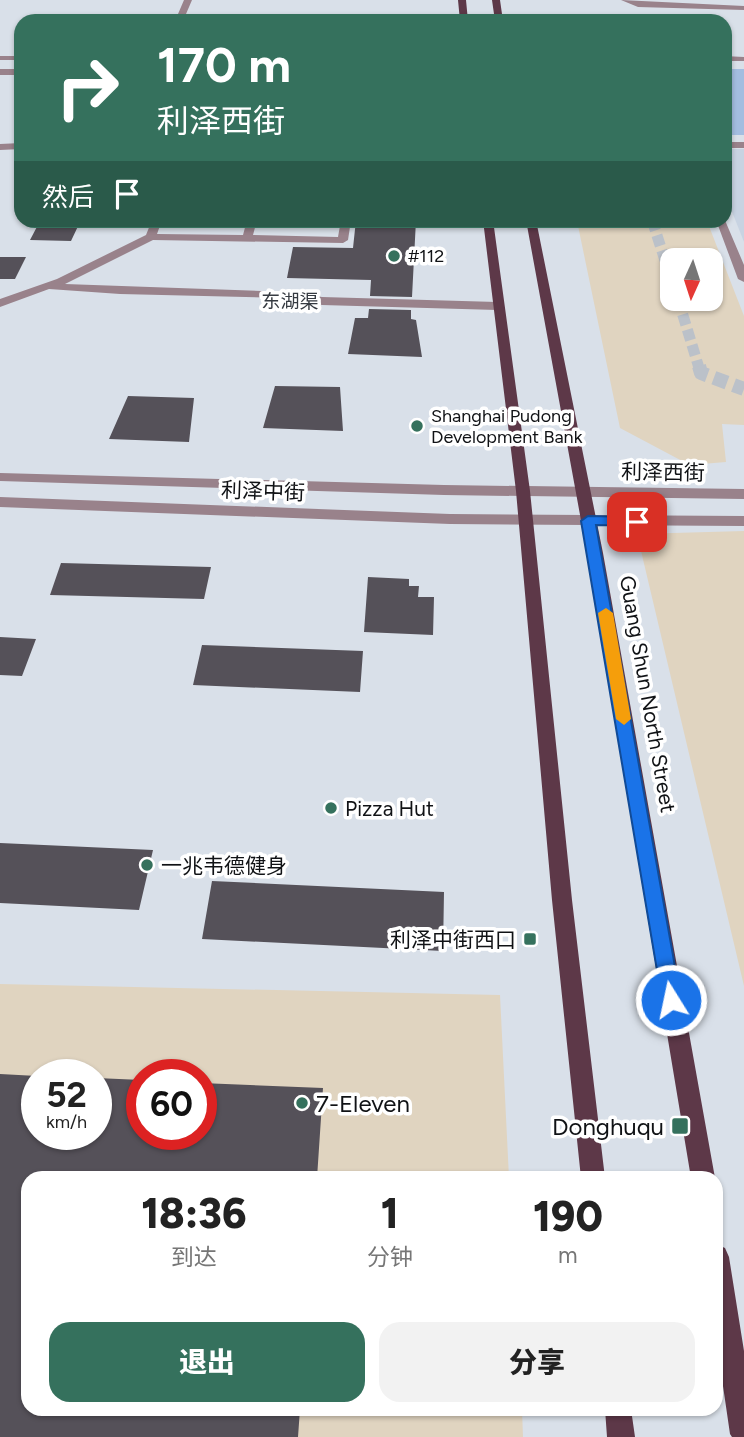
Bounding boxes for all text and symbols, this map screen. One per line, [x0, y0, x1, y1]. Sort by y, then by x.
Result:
text: 170 m [157, 35, 291, 94]
icon: right [42, 42, 133, 133]
text: 利泽西街 [157, 102, 285, 140]
icon: arrive [108, 175, 146, 213]
text: 然后 [42, 181, 94, 213]
place label: #112 [408, 245, 444, 267]
marker: #112 [386, 248, 402, 264]
north arrow [660, 248, 723, 312]
map controls [660, 248, 723, 311]
district label: 东湖渠 [261, 290, 319, 313]
place label: Shanghai Pudong Development Bank [431, 405, 583, 448]
marker: Shanghai Pudong Development Bank [409, 418, 425, 434]
street label: 利泽西街 [621, 459, 705, 485]
street label: 利泽中街 [221, 477, 305, 505]
pin [607, 492, 667, 552]
icon: arrive [618, 503, 656, 541]
street label: Guang Shun North Street [615, 574, 681, 814]
place label: Pizza Hut [345, 796, 434, 821]
marker: Pizza Hut [323, 800, 339, 816]
place label: 一兆韦德健身 [161, 853, 287, 878]
marker: 一兆韦德健身 [139, 857, 155, 873]
place label: 利泽中街西口 [390, 927, 516, 952]
marker: 利泽中街西口 [522, 931, 538, 947]
position arrow [634, 963, 708, 1037]
speed limit sign: 60 [126, 1059, 217, 1150]
text: 52 [46, 1074, 87, 1116]
place label: 7-Eleven [316, 1089, 410, 1118]
marker: 7-Eleven [294, 1095, 310, 1111]
text: km/h [46, 1111, 87, 1133]
place label: Donghuqu [552, 1112, 664, 1141]
marker: Donghuqu [670, 1116, 690, 1136]
text: 18:36 [141, 1188, 247, 1239]
text: 1 [381, 1188, 399, 1239]
text: 190 [533, 1191, 603, 1242]
text: m [558, 1241, 578, 1269]
text: 到达 [171, 1243, 217, 1271]
text: 分钟 [367, 1243, 413, 1271]
button: 退出 [49, 1322, 365, 1402]
button: 分享 [379, 1322, 695, 1402]

